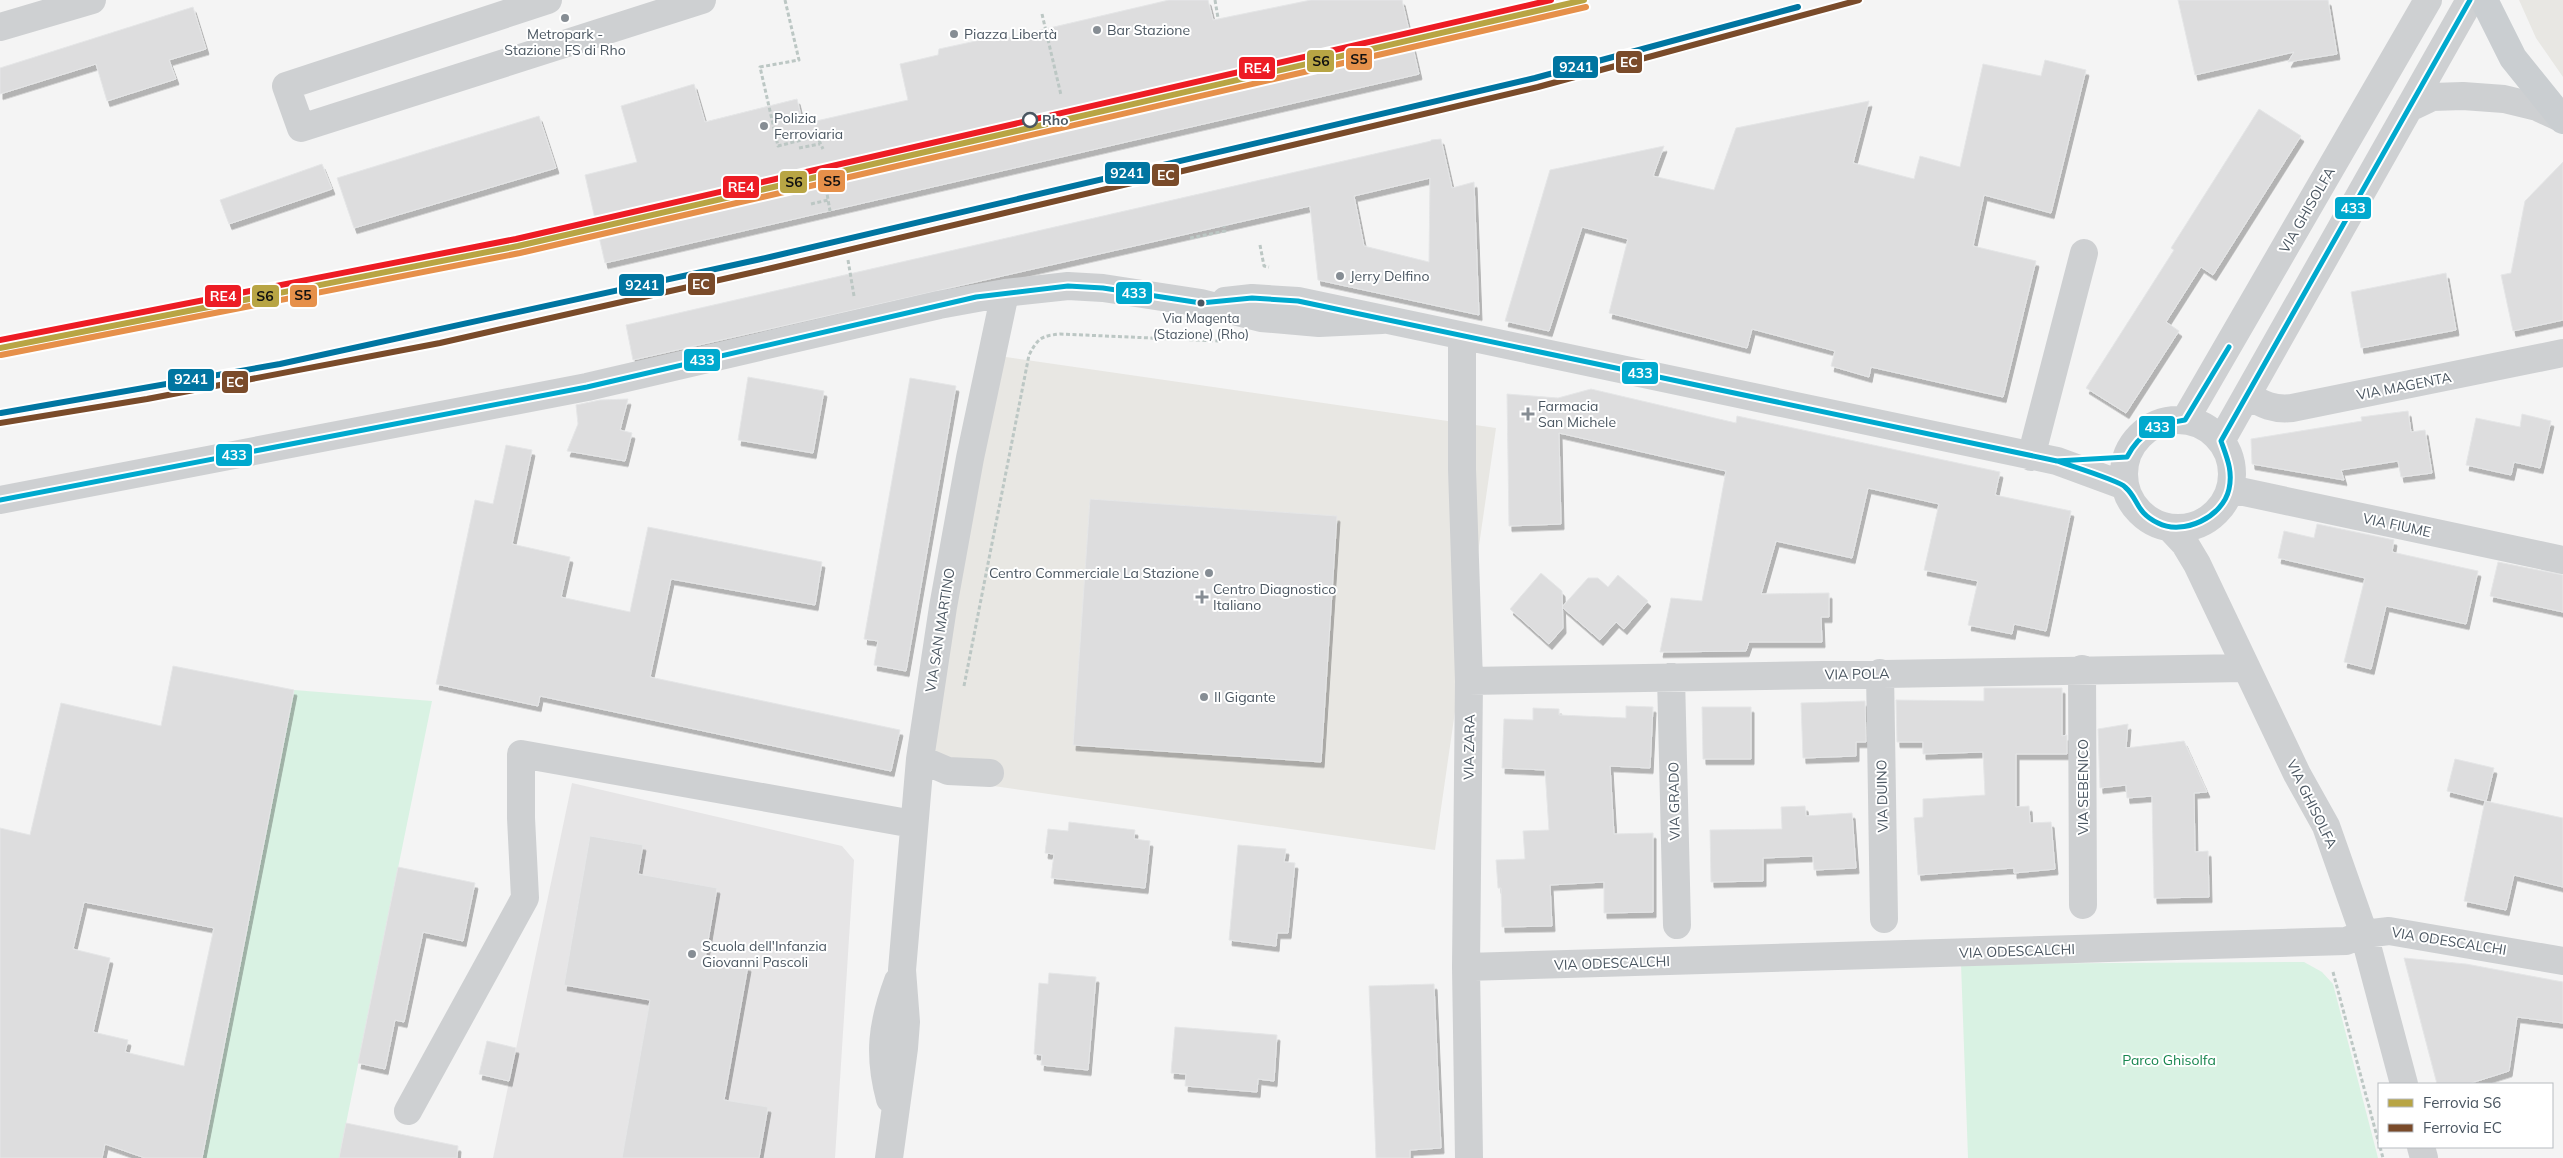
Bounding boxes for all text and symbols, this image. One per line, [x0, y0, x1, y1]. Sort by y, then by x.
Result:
marker: Metropark - Stazione FS di Rho [559, 12, 571, 24]
place label: Bar Stazione [1107, 21, 1190, 39]
marker: Bar Stazione [1091, 24, 1103, 36]
place label: Metropark - Stazione FS di Rho [504, 25, 626, 59]
place label: Piazza Libertà [964, 25, 1057, 43]
marker: Piazza Libertà [948, 28, 960, 40]
line badge: S5 [1345, 47, 1373, 71]
line badge: S6 [1306, 49, 1335, 73]
text: S5 [1350, 50, 1368, 68]
line badge: EC [1615, 50, 1643, 74]
text: S6 [1312, 52, 1330, 70]
text: EC [1620, 53, 1638, 71]
line badge: 9241 [1552, 55, 1599, 79]
line badge: RE4 [1238, 56, 1276, 80]
text: 9241 [1559, 58, 1593, 76]
text: RE4 [1244, 59, 1271, 77]
place label: Polizia Ferroviaria [774, 109, 843, 143]
place label: Rho [1042, 111, 1069, 129]
marker: Rho [1022, 112, 1038, 128]
marker: Polizia Ferroviaria [758, 120, 770, 132]
line badge: 9241 [1104, 161, 1151, 185]
line badge: EC [1151, 163, 1180, 187]
street label: VIA GHISOLFA [2275, 163, 2339, 256]
text: 9241 [1110, 164, 1144, 182]
text: EC [1157, 166, 1175, 184]
line badge: S5 [817, 169, 846, 193]
line badge: S6 [779, 170, 808, 194]
text: S5 [823, 172, 841, 190]
text: S6 [785, 173, 803, 191]
line badge: RE4 [722, 175, 760, 199]
text: RE4 [728, 178, 755, 196]
line badge: 433 [2334, 196, 2372, 220]
text: 433 [2340, 199, 2366, 217]
place label: Jerry Delfino [1350, 267, 1430, 285]
marker: Jerry Delfino [1334, 270, 1346, 282]
line badge: EC [687, 272, 716, 296]
line badge: 9241 [618, 273, 665, 297]
text: EC [692, 275, 710, 293]
text: 9241 [625, 276, 659, 294]
line badge: 433 [1115, 281, 1153, 305]
line badge: RE4 [204, 284, 242, 308]
line badge: S6 [251, 284, 280, 308]
line badge: S5 [289, 284, 318, 308]
text: 433 [1121, 284, 1147, 302]
text: S5 [294, 286, 312, 304]
text: RE4 [210, 287, 237, 305]
text: S6 [256, 287, 274, 305]
marker: Via Magenta (Stazione) (Rho) [1196, 298, 1206, 308]
place label: Via Magenta (Stazione) (Rho) [1153, 310, 1249, 342]
line badge: 433 [683, 348, 721, 372]
text: 433 [689, 351, 715, 369]
line badge: 433 [1621, 361, 1659, 385]
text: 433 [1627, 364, 1653, 382]
line badge: 9241 [167, 368, 215, 392]
street label: VIA MAGENTA [2355, 368, 2454, 404]
text: 9241 [174, 370, 208, 388]
line badge: EC [221, 370, 249, 394]
text: EC [226, 373, 244, 391]
place label: Farmacia San Michele [1538, 397, 1616, 431]
marker: Farmacia San Michele [1522, 408, 1534, 420]
line badge: 433 [2138, 415, 2176, 439]
text: 433 [2144, 418, 2170, 436]
line badge: 433 [215, 443, 253, 467]
text: 433 [221, 446, 247, 464]
street label: VIA FIUME [2361, 509, 2433, 541]
place label: Centro Commerciale La Stazione [989, 564, 1199, 582]
street label: VIA SAN MARTINO [921, 567, 959, 693]
marker: Centro Commerciale La Stazione [1203, 567, 1215, 579]
place label: Centro Diagnostico Italiano [1213, 580, 1336, 614]
marker: Centro Diagnostico Italiano [1195, 590, 1209, 604]
street label: VIA POLA [1824, 664, 1890, 684]
place label: Il Gigante [1214, 688, 1276, 706]
marker: Il Gigante [1198, 691, 1210, 703]
street label: VIA ZARA [1459, 713, 1479, 780]
street label: VIA SEBENICO [2074, 739, 2092, 835]
street label: VIA GHISOLFA [2283, 757, 2342, 852]
street label: VIA DUINO [1872, 759, 1892, 833]
street label: VIA GRADO [1664, 762, 1684, 840]
street label: VIA ODESCALCHI [2390, 923, 2508, 959]
place label: Scuola dell'Infanzia Giovanni Pascoli [702, 937, 827, 971]
street label: VIA ODESCALCHI [1959, 940, 2075, 962]
marker: Scuola dell'Infanzia Giovanni Pascoli [686, 948, 698, 960]
street label: VIA ODESCALCHI [1554, 952, 1670, 974]
park label: Parco Ghisolfa [2122, 1051, 2216, 1069]
legend [2378, 1083, 2553, 1148]
text: Ferrovia S6 [2423, 1093, 2501, 1112]
text: Ferrovia EC [2423, 1118, 2502, 1137]

